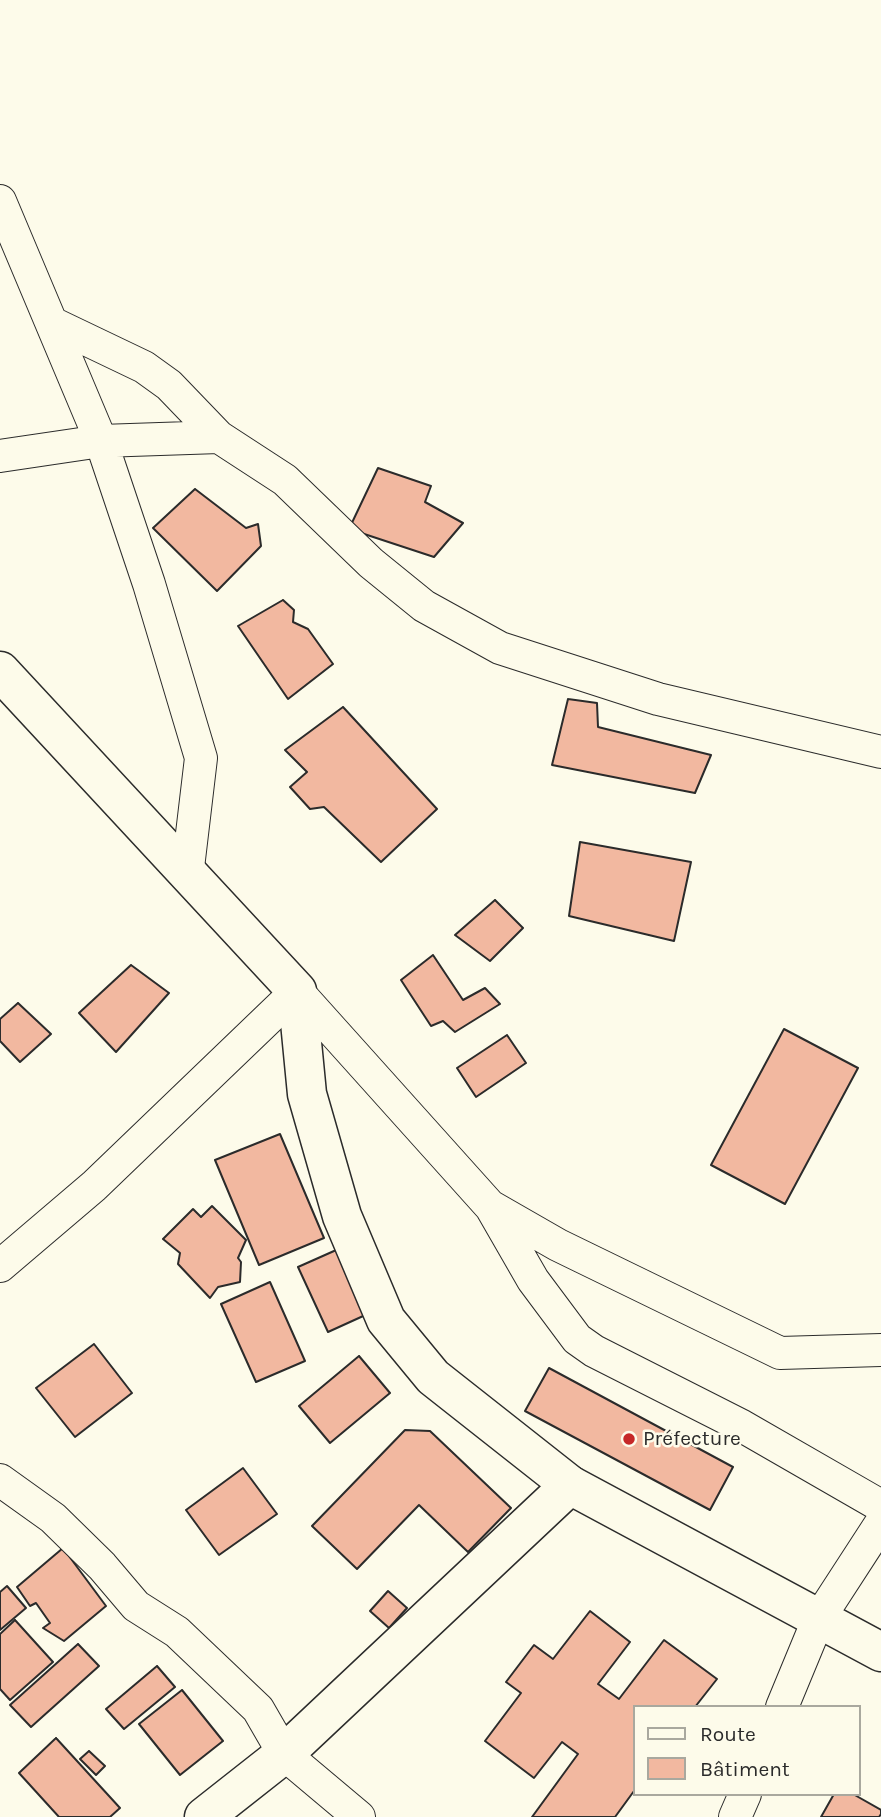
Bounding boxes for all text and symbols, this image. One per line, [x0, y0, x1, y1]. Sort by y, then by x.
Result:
place label: Préfecture [643, 1426, 741, 1452]
marker: Préfecture [621, 1431, 637, 1447]
legend [632, 1705, 860, 1796]
text: Route [700, 1722, 756, 1746]
text: Bâtiment [700, 1757, 790, 1781]

